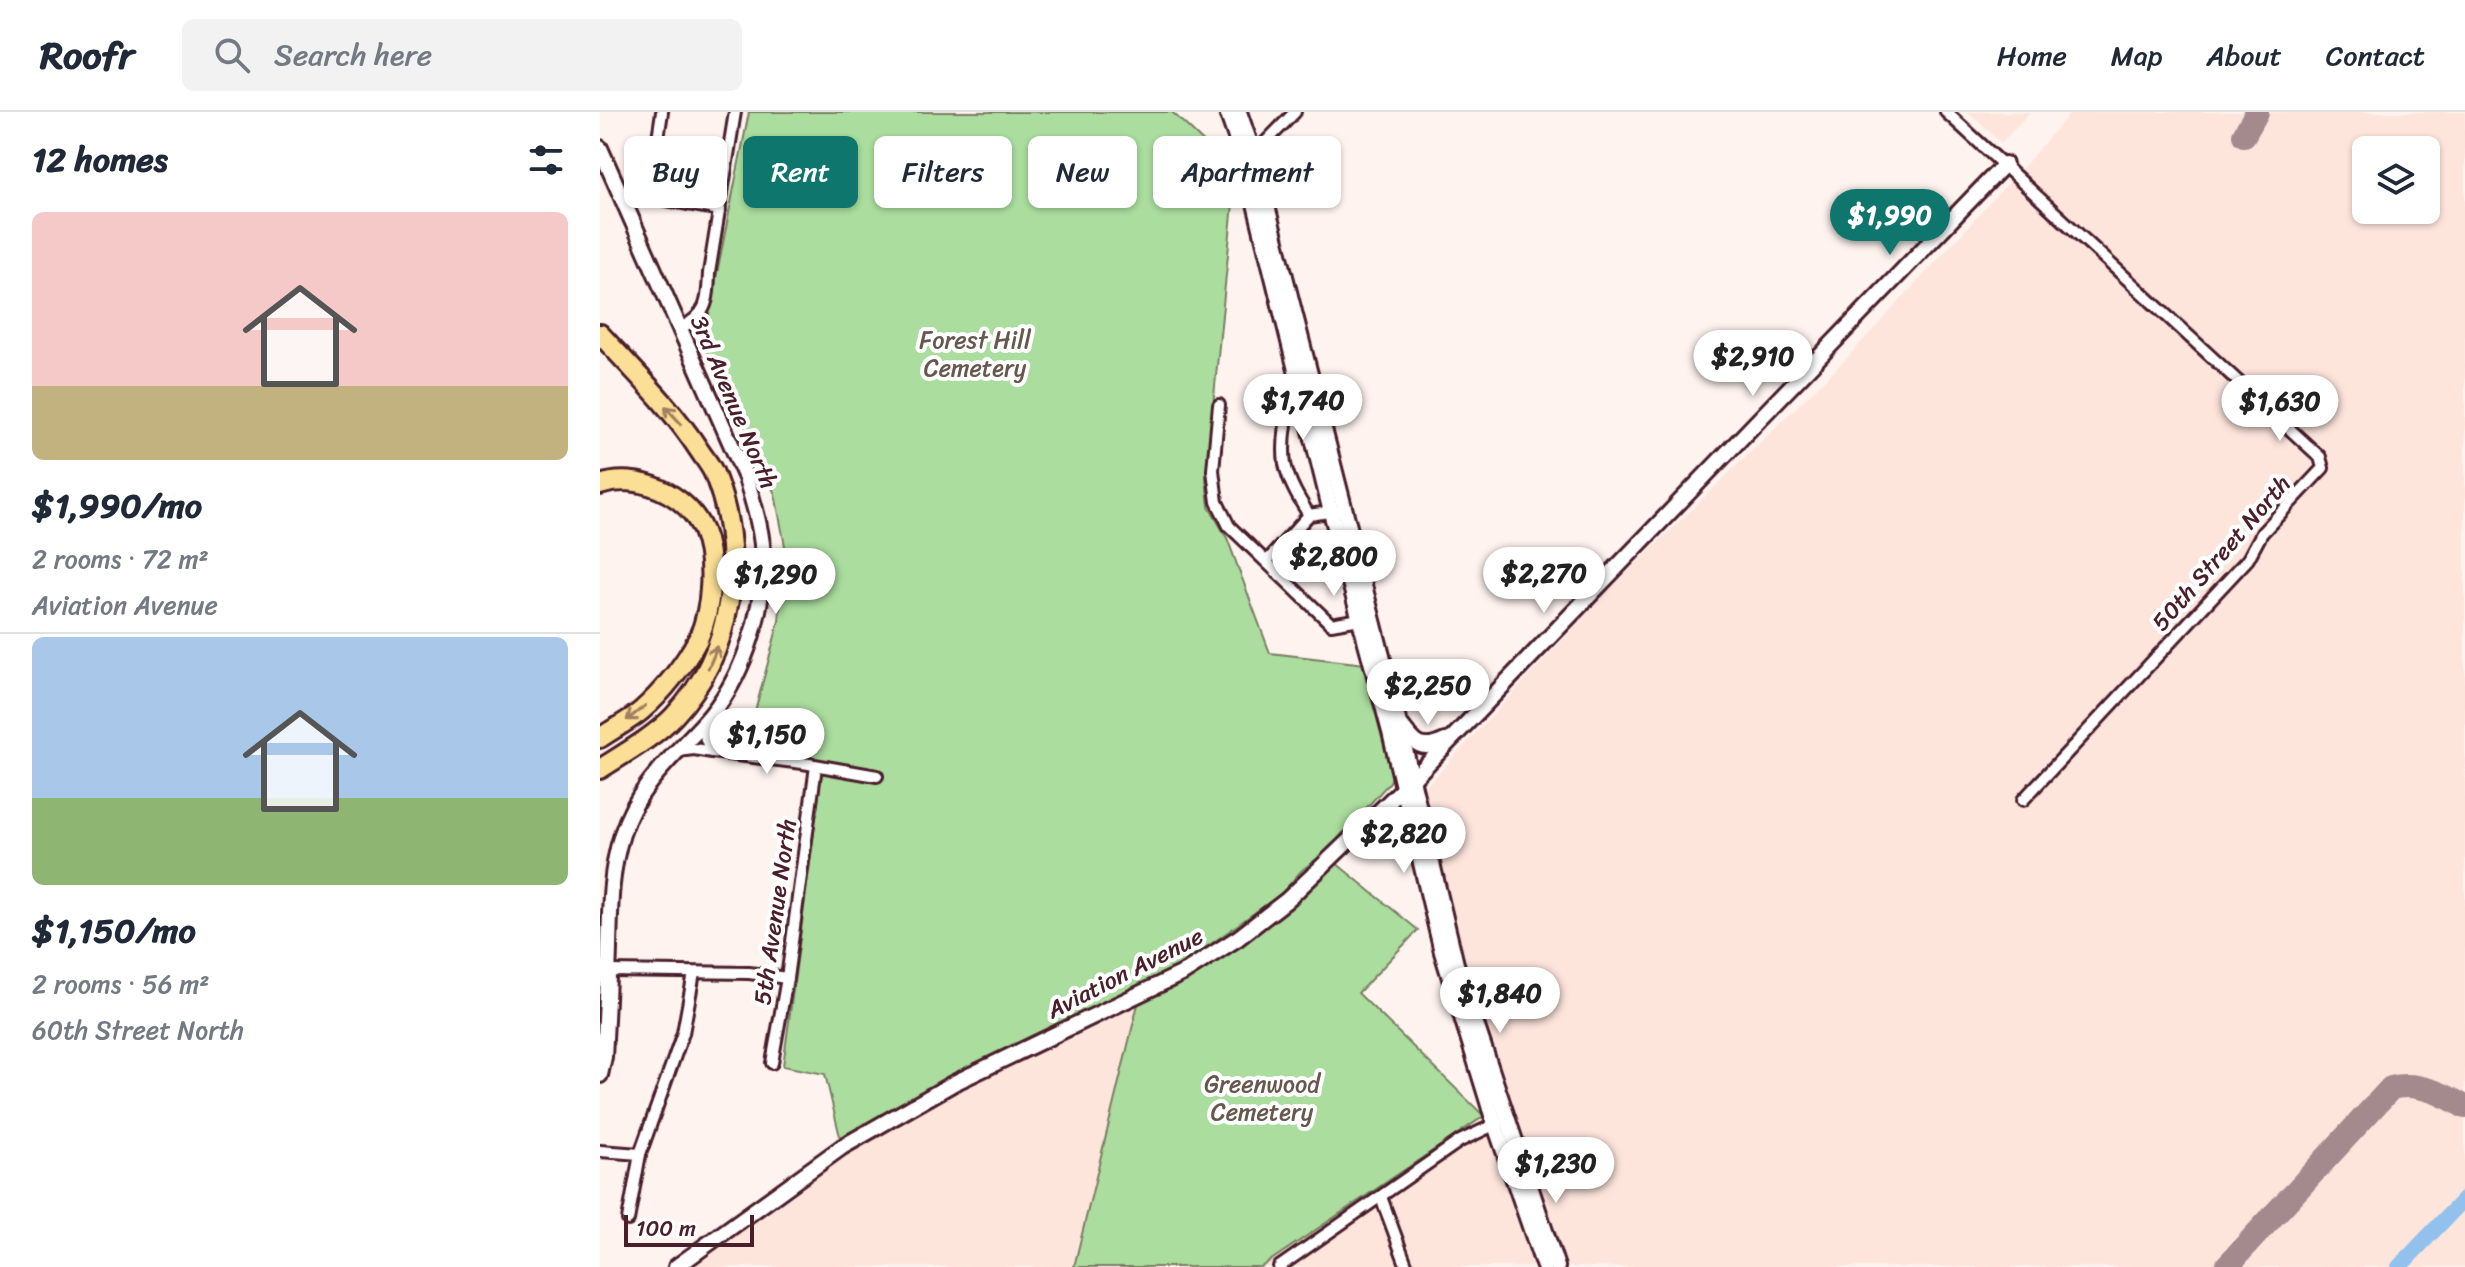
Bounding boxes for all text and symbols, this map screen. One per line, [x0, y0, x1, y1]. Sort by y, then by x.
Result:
search box [182, 19, 742, 91]
text: Roofr [40, 22, 134, 89]
text: Search here [274, 28, 432, 82]
text: Home [1997, 31, 2067, 80]
text: Map [2111, 31, 2162, 80]
text: About [2206, 31, 2282, 80]
text: Contact [2326, 31, 2425, 80]
icon: search [210, 33, 254, 77]
text: 12 homes [32, 130, 168, 190]
chip: Buy [624, 136, 727, 208]
chip: Rent [743, 136, 858, 208]
chip: Filters [874, 136, 1012, 208]
chip: New [1028, 136, 1137, 208]
chip: Apartment [1153, 136, 1341, 208]
map controls [2352, 136, 2440, 224]
button: layers [2352, 136, 2440, 224]
icon: filters [524, 138, 568, 182]
pin: $1,990 [1825, 189, 1955, 257]
text: $1,990 [1848, 192, 1932, 238]
icon: home [228, 264, 372, 408]
street label: 3rd Avenue North [678, 308, 790, 496]
park label: Forest Hill Cemetery [919, 319, 1032, 389]
pin: $2,910 [1688, 330, 1818, 398]
text: $2,910 [1711, 333, 1795, 379]
pin: $1,740 [1238, 374, 1368, 442]
pin: $1,630 [2215, 375, 2345, 443]
text: $1,740 [1261, 377, 1345, 423]
text: $1,630 [2239, 378, 2321, 424]
one-way arrow [665, 406, 683, 426]
street label: 50th Street North [2141, 465, 2301, 641]
text: $1,990/mo [32, 476, 202, 536]
pin: $2,800 [1269, 530, 1399, 598]
text: $2,800 [1290, 533, 1378, 579]
text: 2 rooms · 72 m² [32, 536, 209, 582]
pin: $2,270 [1479, 547, 1609, 615]
pin: $1,290 [711, 548, 841, 616]
text: $2,270 [1501, 550, 1587, 596]
text: $1,290 [734, 551, 818, 597]
text: Aviation Avenue [32, 582, 218, 628]
one-way arrow [706, 645, 721, 670]
pin: $2,250 [1363, 659, 1493, 727]
text: $2,250 [1385, 662, 1471, 708]
icon: home [228, 689, 372, 833]
one-way arrow [626, 704, 647, 721]
pin: $1,150 [702, 708, 832, 776]
text: $1,150 [727, 711, 807, 757]
pin: $2,820 [1339, 807, 1469, 875]
text: $2,820 [1361, 810, 1447, 856]
street label: 5th Avenue North [741, 816, 809, 1008]
text: $1,150/mo [32, 901, 196, 961]
street label: Aviation Avenue [1038, 915, 1211, 1031]
text: 2 rooms · 56 m² [32, 961, 210, 1007]
pin: $1,840 [1435, 967, 1565, 1035]
text: $1,840 [1458, 970, 1542, 1016]
text: 60th Street North [32, 1007, 244, 1053]
park label: Greenwood Cemetery [1204, 1063, 1322, 1133]
pin: $1,230 [1491, 1137, 1621, 1205]
text: $1,230 [1515, 1140, 1597, 1186]
text: 100 m [636, 1209, 696, 1248]
scale bar [624, 1211, 754, 1247]

